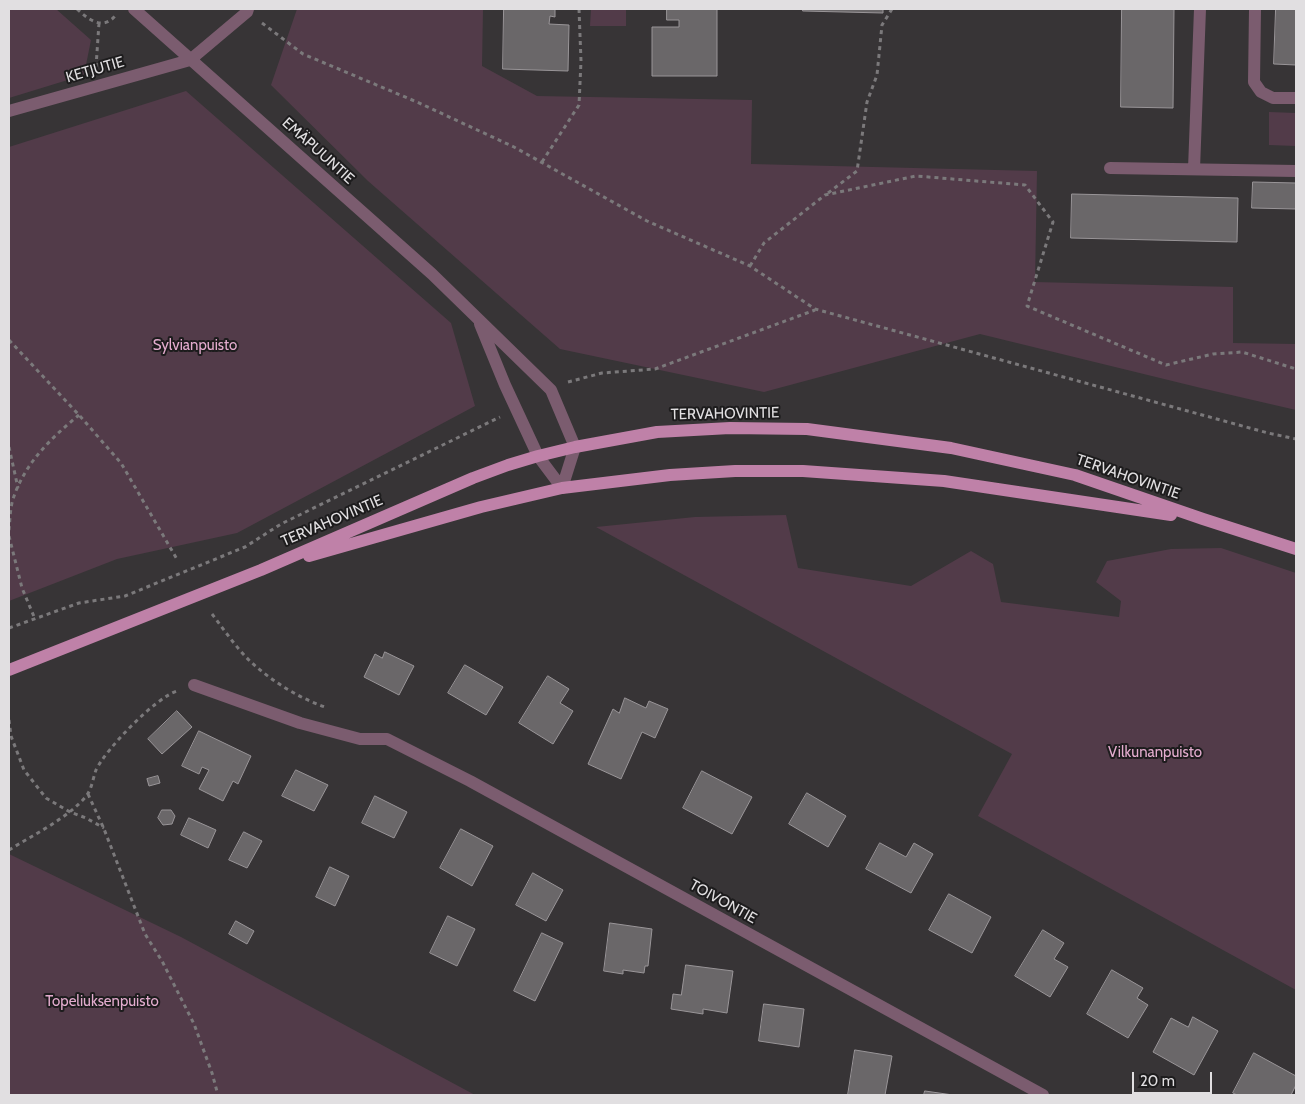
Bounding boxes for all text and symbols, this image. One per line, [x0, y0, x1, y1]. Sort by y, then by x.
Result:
street label: KETJUTIE [64, 53, 126, 87]
street label: EMÄPUUNTIE [278, 114, 358, 188]
park label: Sylvianpuisto [153, 337, 237, 355]
street label: TERVAHOVINTIE [671, 404, 779, 424]
street label: TERVAHOVINTIE [1074, 451, 1182, 503]
street label: TERVAHOVINTIE [279, 492, 385, 550]
park label: Vilkunanpuisto [1108, 744, 1202, 762]
street label: TOIVONTIE [686, 876, 760, 928]
park label: Topeliuksenpuisto [45, 993, 159, 1011]
scale bar [1135, 1062, 1215, 1094]
text: 20 m [1140, 1072, 1175, 1090]

